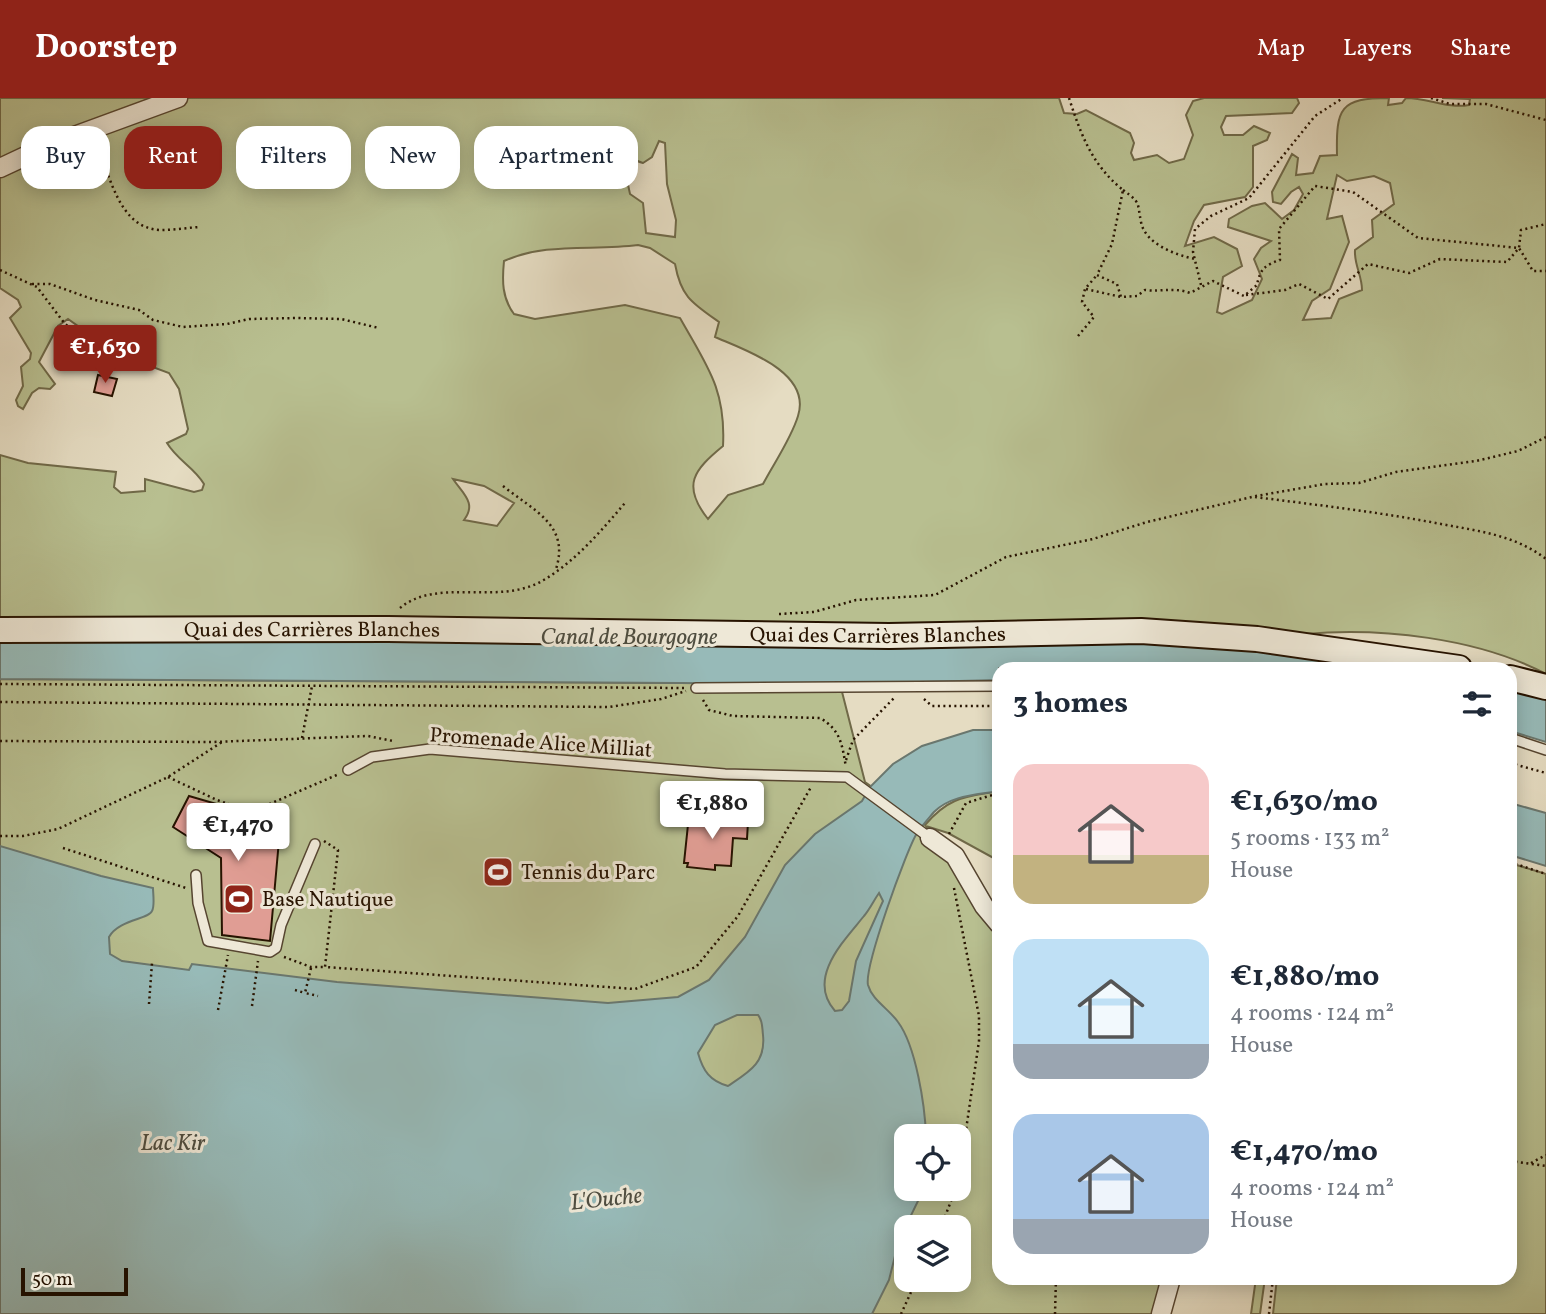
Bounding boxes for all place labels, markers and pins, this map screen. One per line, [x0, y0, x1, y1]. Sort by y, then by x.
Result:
pin: €1,630 [48, 326, 162, 385]
pin: €1,880 [655, 782, 769, 841]
pin: €1,470 [181, 804, 295, 863]
sports icon: Tennis du Parc [481, 855, 515, 889]
place label: Tennis du Parc [521, 859, 655, 888]
sports icon: Base Nautique [222, 882, 256, 916]
place label: Base Nautique [262, 886, 394, 915]

